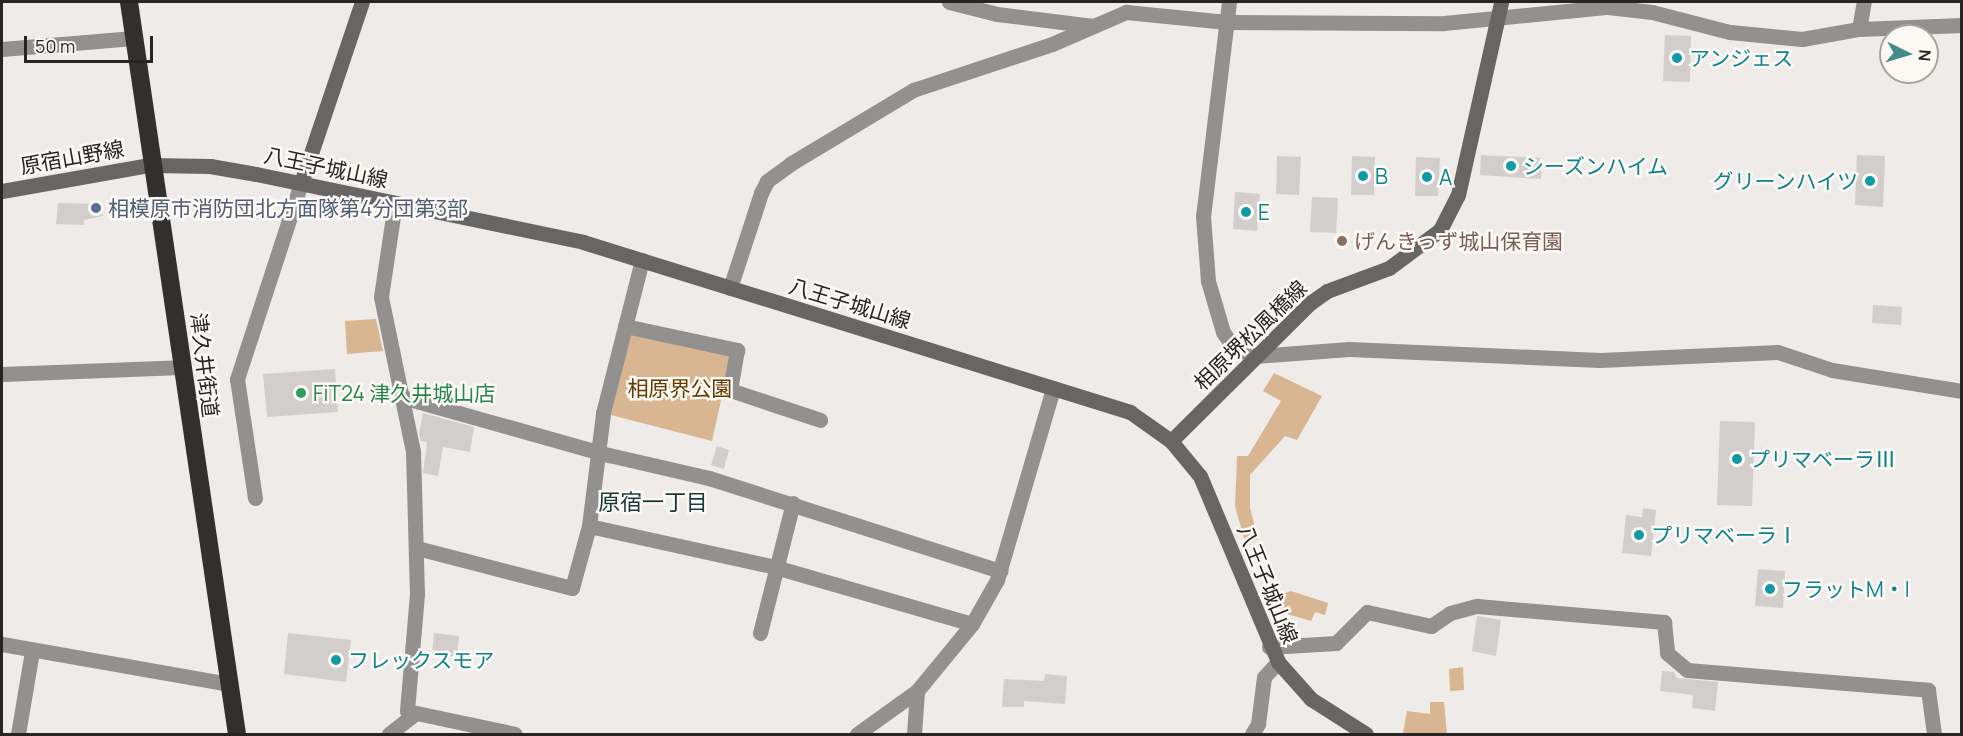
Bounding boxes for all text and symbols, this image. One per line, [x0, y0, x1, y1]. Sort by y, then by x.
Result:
scale bar [27, 24, 156, 62]
north arrow [1879, 24, 1939, 84]
text: 50 m [35, 34, 75, 58]
place label: アンジェス [1689, 45, 1794, 71]
text: N [1913, 49, 1936, 62]
marker: アンジェス [1670, 51, 1684, 65]
street label: 原宿山野線 [18, 135, 126, 179]
street label: 八王子城山線 [262, 142, 390, 192]
place label: シーズンハイム [1523, 153, 1670, 179]
marker: シーズンハイム [1504, 159, 1518, 173]
place label: B [1375, 163, 1388, 189]
place label: A [1439, 164, 1452, 190]
place label: グリーンハイツ [1711, 168, 1858, 194]
marker: B [1356, 169, 1370, 183]
marker: A [1420, 170, 1434, 184]
marker: グリーンハイツ [1863, 174, 1877, 188]
place label: 相模原市消防団北方面隊第4分団第3部 [108, 195, 468, 221]
place label: E [1258, 199, 1270, 225]
marker: 相模原市消防団北方面隊第4分団第3部 [89, 201, 103, 215]
marker: E [1239, 205, 1253, 219]
place label: げんきっず城山保育園 [1354, 228, 1564, 254]
marker: げんきっず城山保育園 [1335, 234, 1349, 248]
street label: 八王子城山線 [786, 273, 914, 333]
street label: 相原堺松風橋線 [1188, 275, 1312, 395]
street label: 津久井街道 [186, 311, 224, 419]
park label: 相原界公園 [628, 375, 732, 401]
place label: FiT24 津久井城山店 [313, 380, 495, 406]
marker: FiT24 津久井城山店 [294, 386, 308, 400]
place label: プリマベーラⅢ [1749, 446, 1896, 472]
marker: プリマベーラⅢ [1730, 452, 1744, 466]
district label: 原宿一丁目 [598, 490, 708, 516]
street label: 八王子城山線 [1233, 521, 1303, 647]
place label: プリマベーラⅠ [1651, 522, 1798, 548]
marker: プリマベーラⅠ [1632, 528, 1646, 542]
place label: フラットM・I [1782, 576, 1910, 602]
marker: フラットM・I [1763, 582, 1777, 596]
place label: フレックスモア [348, 647, 495, 673]
marker: フレックスモア [329, 653, 343, 667]

